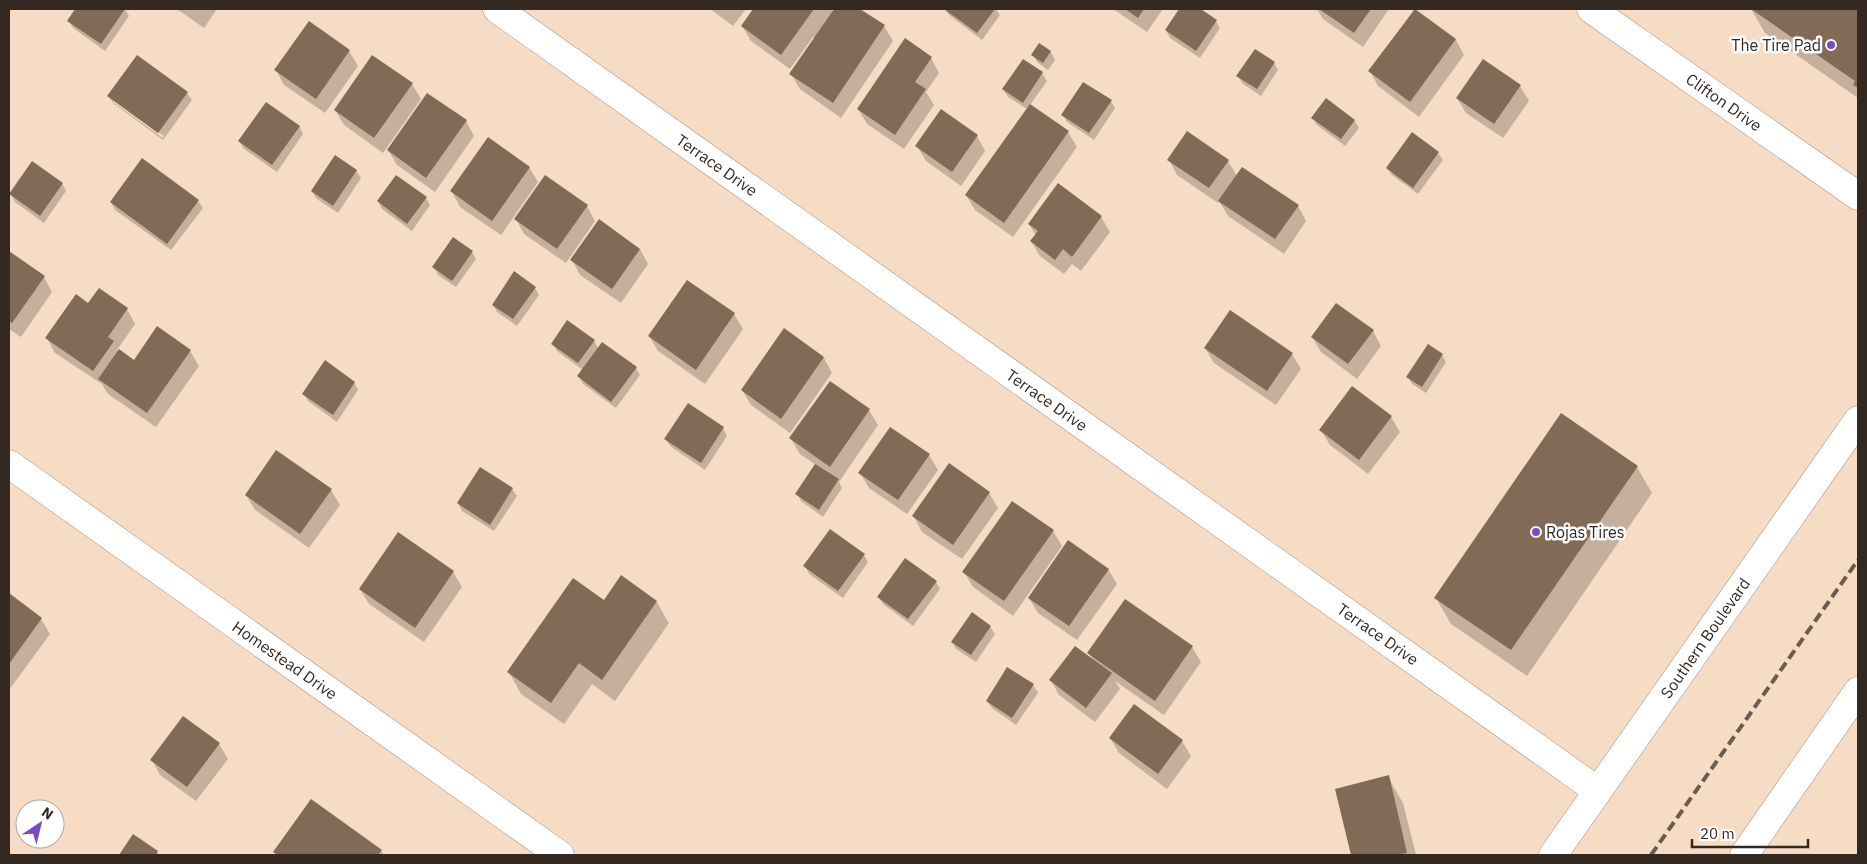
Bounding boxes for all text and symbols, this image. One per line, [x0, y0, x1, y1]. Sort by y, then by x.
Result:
place label: The Tire Pad [1731, 35, 1821, 55]
marker: The Tire Pad [1825, 39, 1837, 51]
street label: Clifton Drive [1682, 69, 1766, 136]
street label: Terrace Drive [672, 130, 762, 200]
street label: Terrace Drive [1002, 365, 1092, 435]
place label: Rojas Tires [1546, 522, 1625, 542]
marker: Rojas Tires [1530, 526, 1542, 538]
street label: Southern Boulevard [1656, 574, 1754, 702]
street label: Terrace Drive [1333, 599, 1423, 669]
street label: Homestead Drive [229, 616, 342, 704]
north arrow [15, 799, 65, 849]
text: N [38, 803, 57, 824]
scale bar [1692, 816, 1808, 848]
text: 20 m [1700, 824, 1735, 843]

